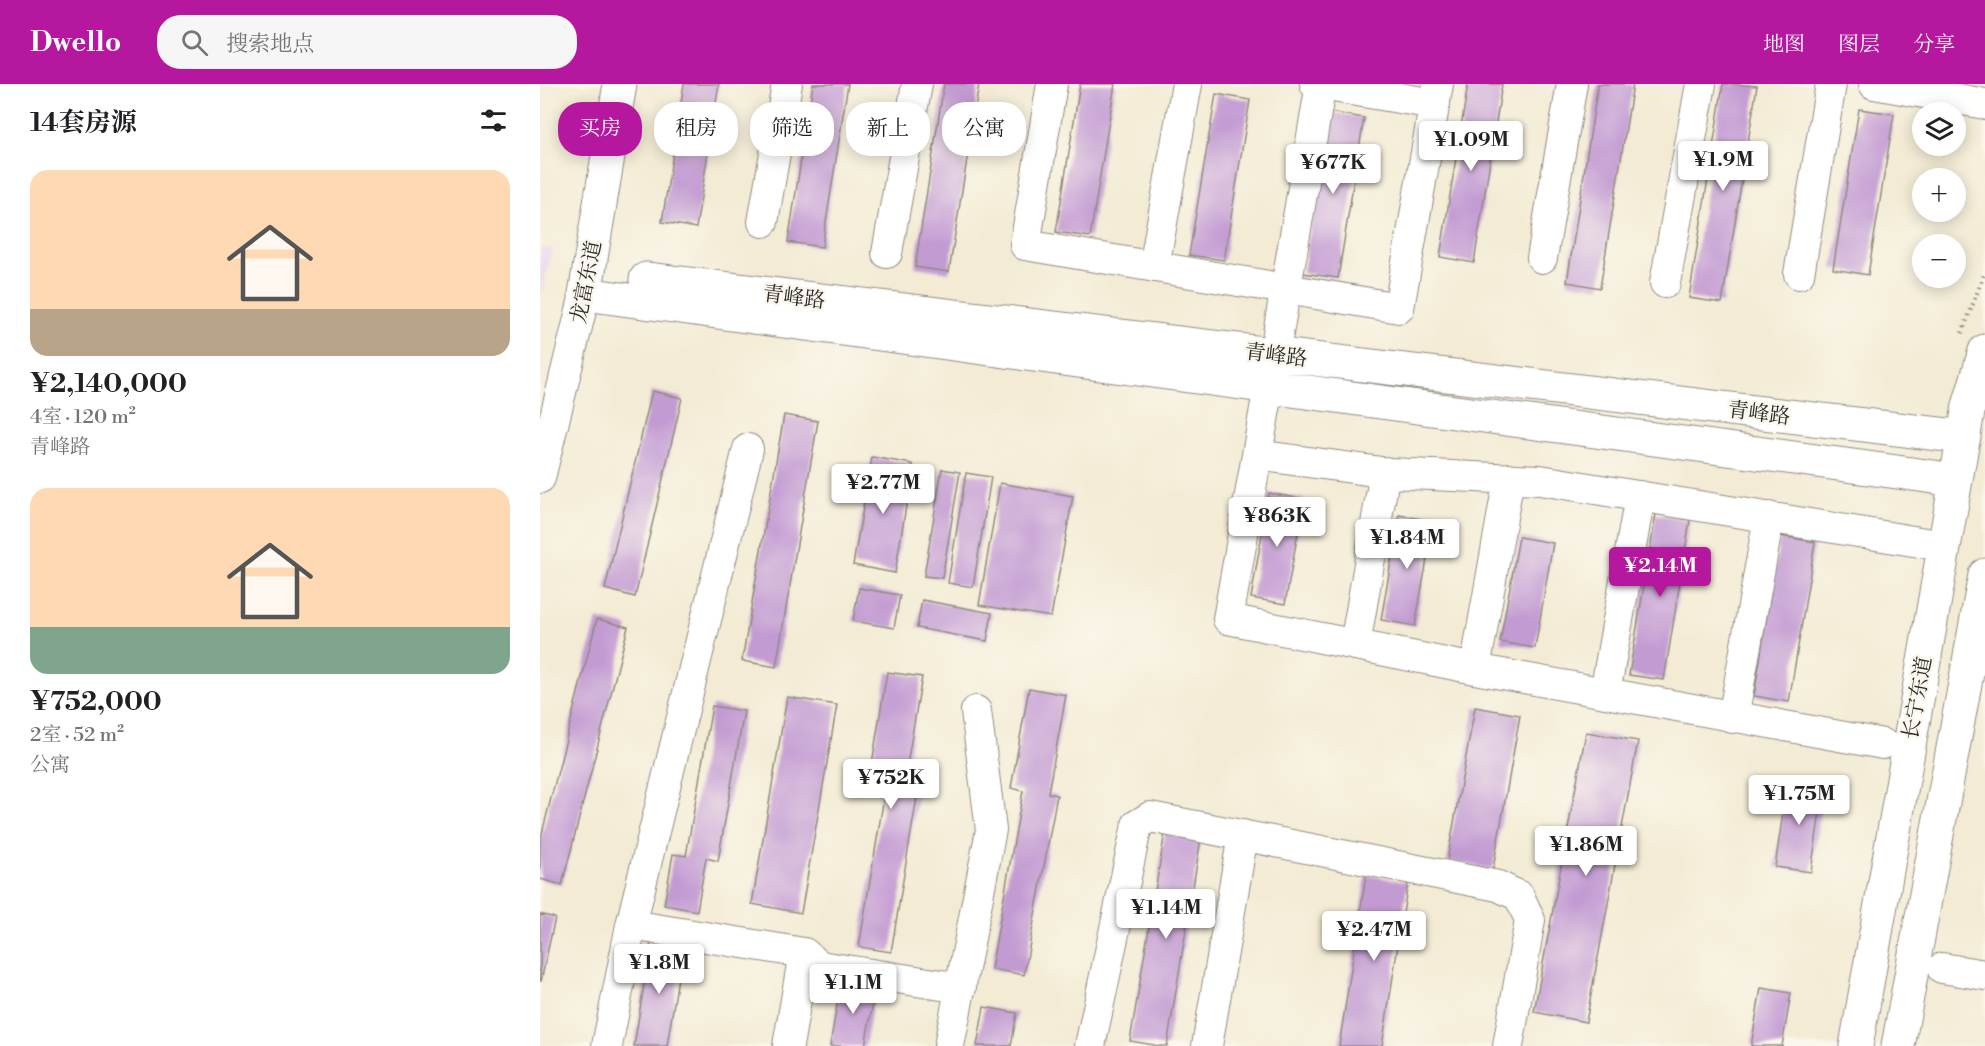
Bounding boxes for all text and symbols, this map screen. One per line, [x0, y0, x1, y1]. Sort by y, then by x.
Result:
search box [157, 15, 577, 69]
text: Dwello [30, 25, 121, 60]
icon: search [178, 26, 211, 59]
text: 搜索地点 [226, 31, 314, 58]
text: 地图 [1763, 32, 1805, 58]
text: 图层 [1838, 32, 1880, 58]
text: 分享 [1913, 32, 1955, 58]
chip: 买房 [558, 102, 642, 156]
chip: 租房 [654, 102, 738, 156]
chip: 筛选 [750, 102, 834, 156]
chip: 新上 [846, 102, 930, 156]
chip: 公寓 [942, 102, 1026, 156]
map controls [1912, 102, 1966, 288]
button: layers [1912, 102, 1966, 156]
icon: filters [477, 104, 510, 137]
text: 14套房源 [30, 107, 137, 139]
pin: ¥1.09M [1422, 121, 1520, 172]
text: ¥1.09M [1433, 128, 1509, 153]
pin: ¥1.9M [1681, 141, 1765, 192]
pin: ¥677K [1291, 144, 1375, 195]
text: ¥1.9M [1692, 148, 1754, 173]
text: ¥677K [1300, 151, 1366, 176]
button: + [1912, 168, 1966, 222]
icon: home [216, 209, 324, 317]
button: − [1912, 234, 1966, 288]
street label: 龙富东道 [566, 238, 608, 326]
street label: 青峰路 [761, 281, 827, 315]
street label: 青峰路 [1243, 339, 1309, 373]
text: ¥2,140,000 [30, 368, 187, 400]
street label: 青峰路 [1726, 397, 1792, 431]
text: 4室 · 120 m² [30, 405, 136, 430]
text: 青峰路 [30, 435, 90, 460]
pin: ¥2.77M [834, 464, 932, 515]
text: ¥2.77M [845, 471, 921, 496]
pin: ¥863K [1235, 497, 1319, 548]
text: ¥863K [1243, 504, 1311, 529]
pin: ¥1.84M [1358, 519, 1456, 570]
text: ¥1.84M [1369, 526, 1445, 551]
icon: home [216, 527, 324, 635]
pin: ¥2.14M [1611, 547, 1709, 598]
text: ¥2.14M [1623, 554, 1697, 579]
street label: 长宁东道 [1898, 655, 1938, 742]
text: ¥752,000 [30, 686, 162, 718]
text: 2室 · 52 m² [30, 723, 124, 748]
text: 公寓 [30, 753, 70, 778]
pin: ¥752K [849, 759, 933, 810]
text: ¥752K [857, 766, 925, 791]
pin: ¥1.75M [1750, 775, 1848, 826]
text: ¥1.75M [1763, 782, 1835, 807]
pin: ¥1.86M [1537, 826, 1635, 877]
text: ¥1.86M [1549, 833, 1623, 858]
pin: ¥1.14M [1117, 889, 1215, 940]
text: ¥1.14M [1130, 896, 1202, 921]
pin: ¥2.47M [1325, 911, 1423, 962]
text: ¥2.47M [1336, 918, 1412, 943]
pin: ¥1.8M [617, 944, 701, 995]
text: ¥1.8M [628, 951, 690, 976]
pin: ¥1.1M [811, 964, 895, 1015]
text: ¥1.1M [824, 971, 882, 996]

